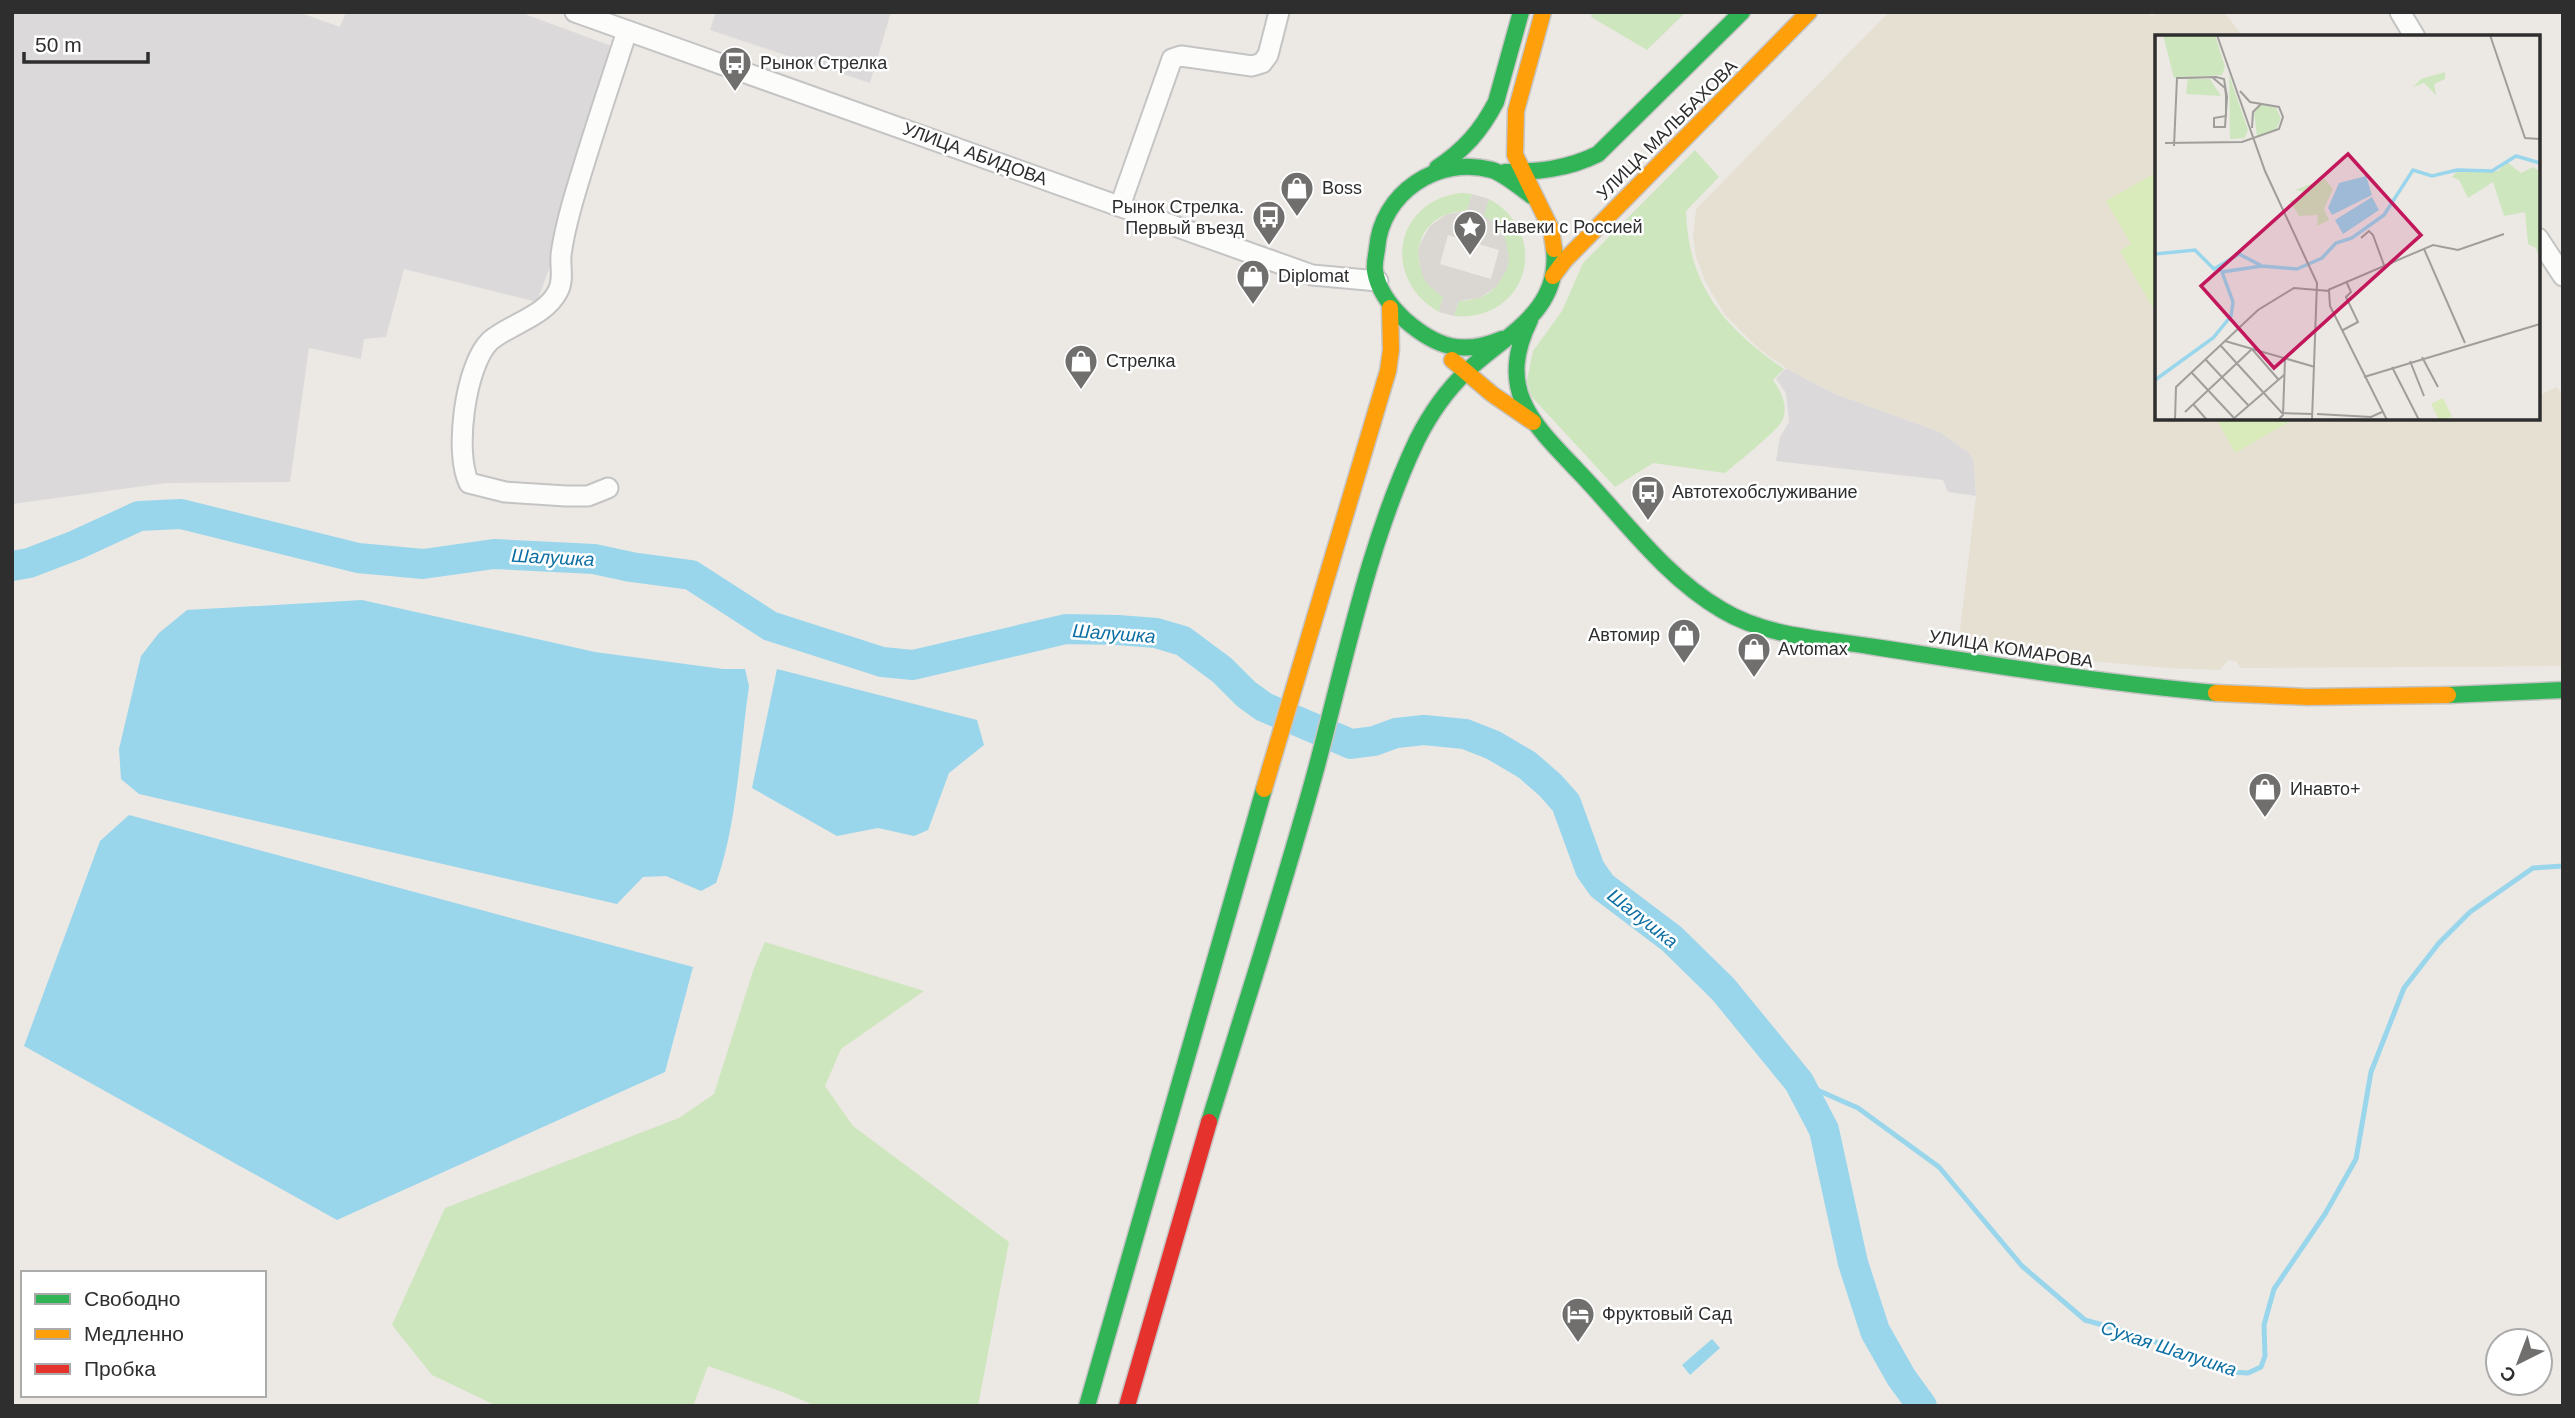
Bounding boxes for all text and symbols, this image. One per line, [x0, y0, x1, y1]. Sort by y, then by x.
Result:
scale bar [24, 21, 149, 65]
text: 50 m [35, 33, 82, 56]
inset map [2155, 35, 2540, 420]
bus stop icon: Рынок Стрелка [716, 44, 754, 93]
place label: Рынок Стрелка [760, 53, 888, 73]
street label: УЛИЦА МАЛЬБАХОВА [1593, 56, 1741, 204]
street label: УЛИЦА АБИДОВА [900, 119, 1050, 189]
shop icon: Boss [1278, 169, 1316, 218]
place label: Boss [1322, 178, 1362, 198]
place label: Рынок Стрелка. Первый въезд [1112, 197, 1244, 238]
bus stop icon: Рынок Стрелка. Первый въезд [1250, 198, 1288, 247]
place icon: Навеки с Россией [1451, 208, 1489, 257]
place label: Навеки с Россией [1494, 217, 1643, 237]
shop icon: Diplomat [1234, 257, 1272, 306]
place label: Diplomat [1278, 266, 1349, 286]
shop icon: Стрелка [1062, 342, 1100, 391]
place label: Стрелка [1106, 351, 1176, 371]
bus stop icon: Автотехобслуживание [1629, 473, 1667, 522]
place label: Автотехобслуживание [1672, 482, 1858, 502]
water label: Шалушка [511, 545, 595, 570]
shop icon: Автомир [1665, 616, 1703, 665]
water label: Шалушка [1072, 620, 1156, 647]
place label: Автомир [1588, 625, 1660, 645]
street label: УЛИЦА КОМАРОВА [1927, 626, 2095, 672]
shop icon: Avtomax [1735, 630, 1773, 679]
place label: Avtomax [1778, 639, 1848, 659]
shop icon: Инавто+ [2246, 770, 2284, 819]
place label: Инавто+ [2290, 779, 2361, 799]
water label: Шалушка [1603, 885, 1682, 952]
legend [21, 1271, 266, 1397]
text: Свободно [84, 1287, 181, 1310]
hotel icon: Фруктовый Сад [1559, 1295, 1597, 1344]
place label: Фруктовый Сад [1602, 1304, 1732, 1324]
water label: Сухая Шалушка [2098, 1317, 2239, 1380]
text: Медленно [84, 1322, 184, 1345]
north arrow [2484, 1327, 2554, 1397]
text: Пробка [84, 1357, 156, 1380]
text: С [2496, 1362, 2520, 1387]

